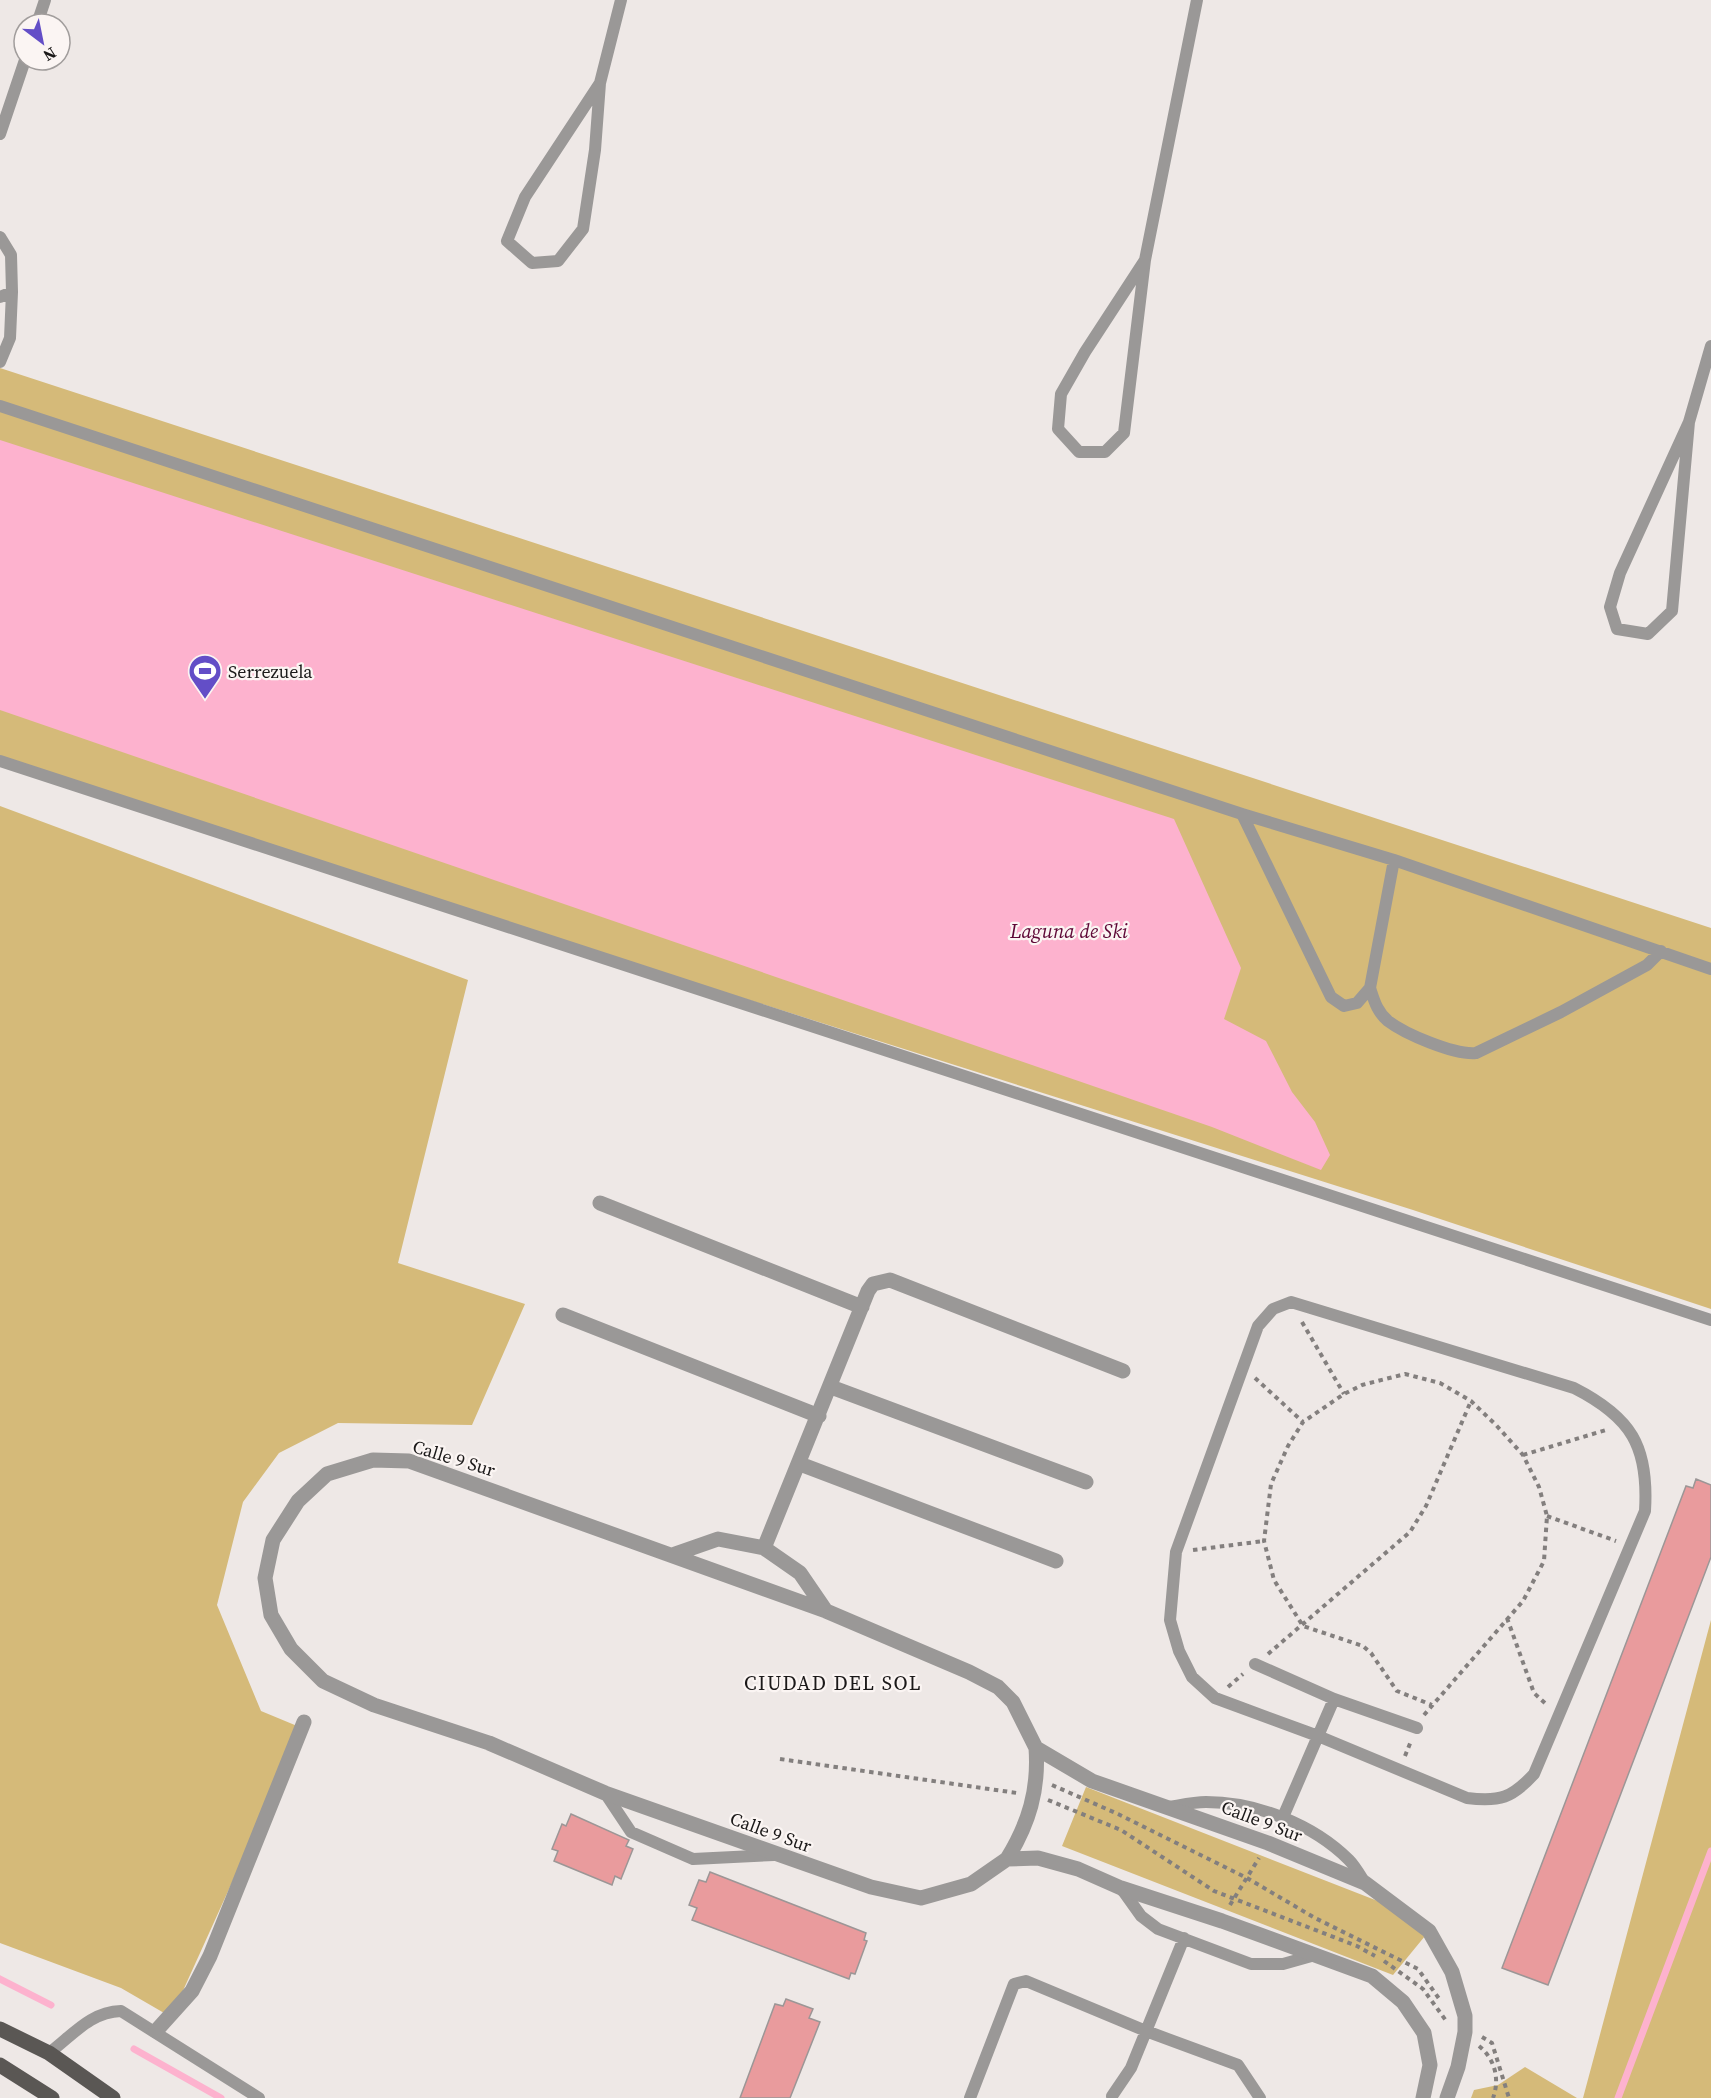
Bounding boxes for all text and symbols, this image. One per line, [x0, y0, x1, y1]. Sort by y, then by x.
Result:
north arrow [12, 12, 72, 72]
text: N [39, 42, 61, 67]
sports icon: Serrezuela [187, 653, 223, 700]
place label: Serrezuela [228, 659, 313, 684]
water label: Laguna de Ski [1009, 917, 1128, 945]
street label: Calle 9 Sur [410, 1434, 499, 1482]
district label: CIUDAD DEL SOL [744, 1669, 922, 1697]
street label: Calle 9 Sur [1218, 1794, 1306, 1848]
street label: Calle 9 Sur [727, 1806, 816, 1858]

